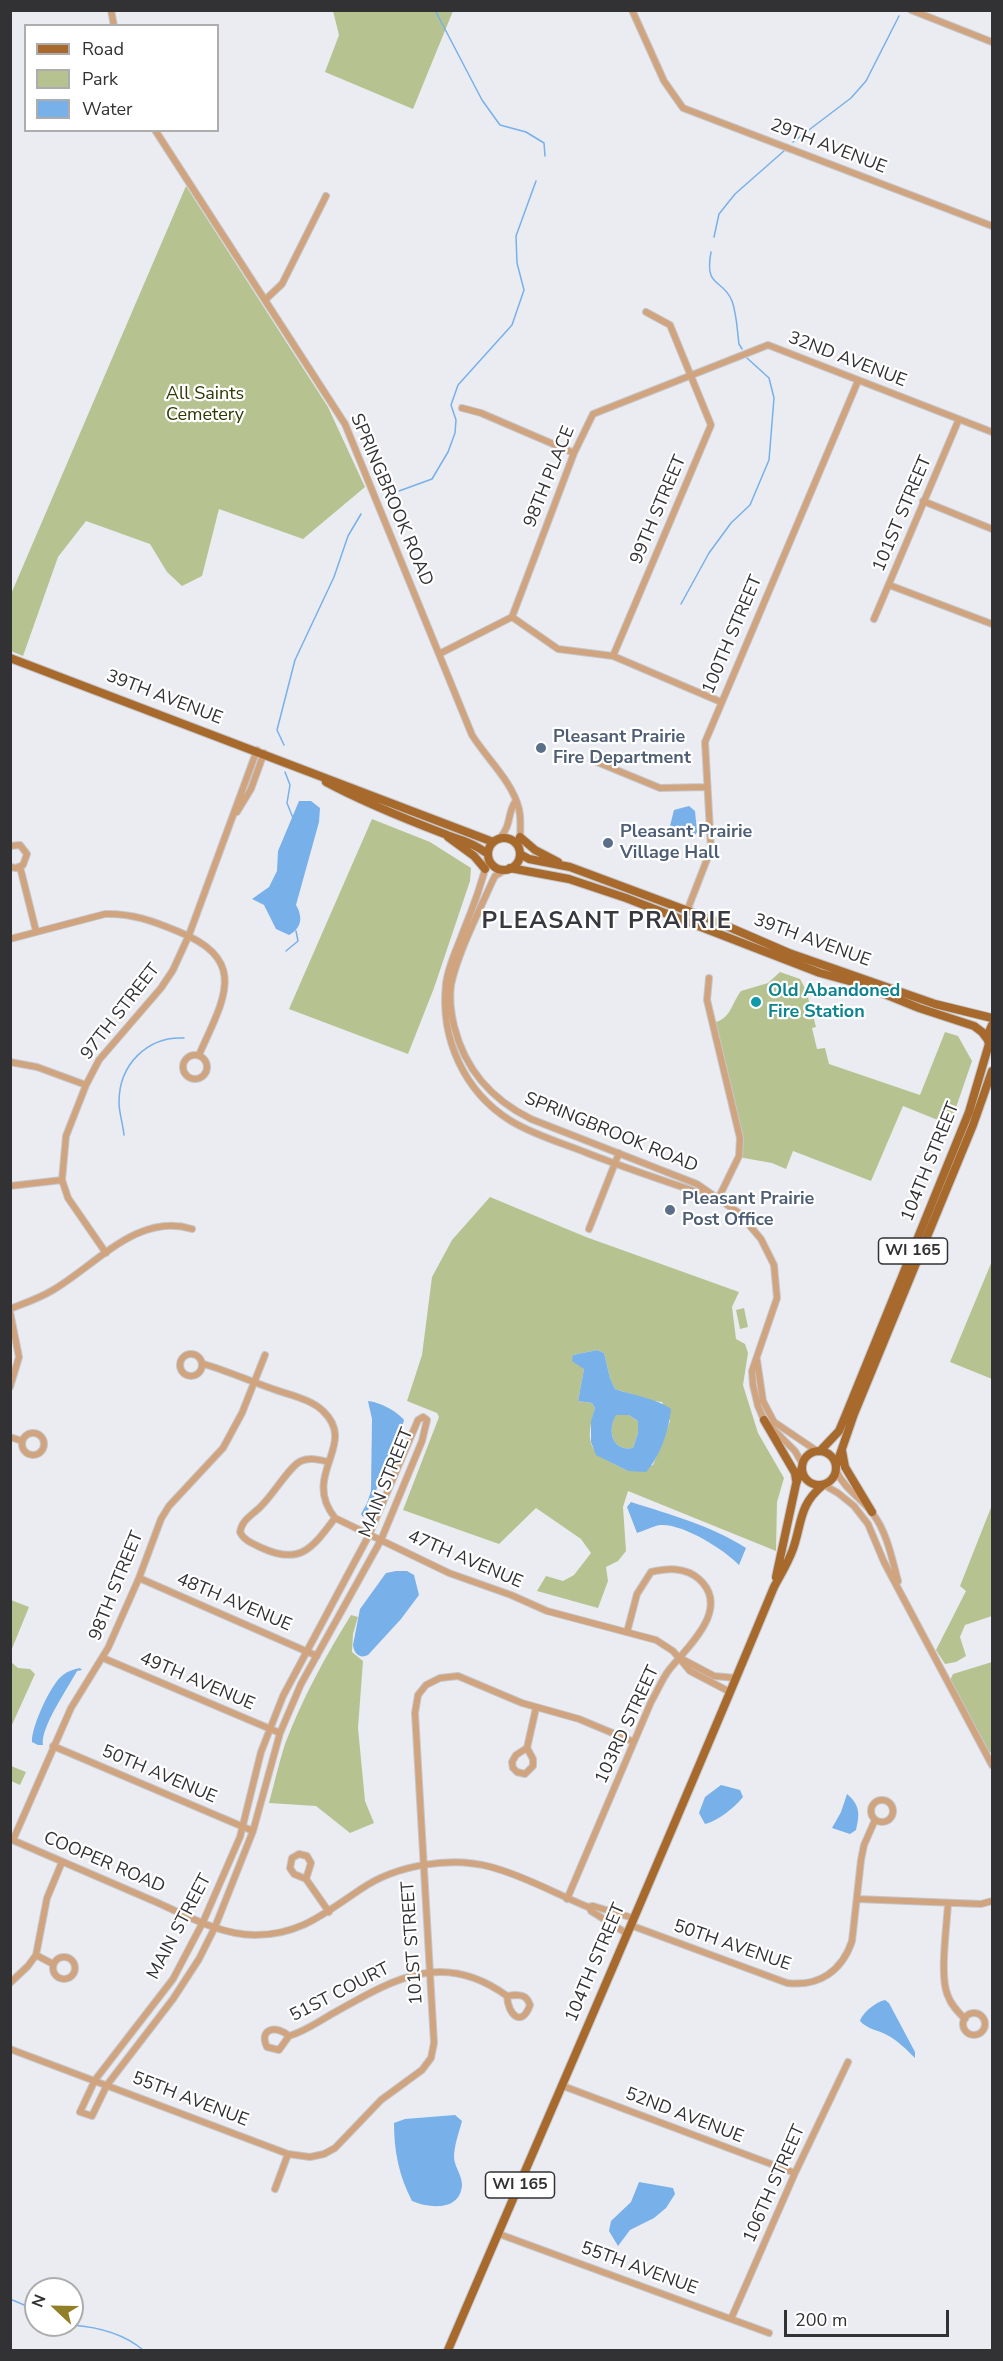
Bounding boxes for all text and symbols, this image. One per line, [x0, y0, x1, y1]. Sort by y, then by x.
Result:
legend [24, 24, 219, 132]
text: Road [82, 37, 124, 61]
text: Park [82, 67, 118, 91]
text: Water [82, 97, 133, 121]
street label: 29TH AVENUE [767, 115, 889, 179]
street label: 32ND AVENUE [785, 328, 909, 392]
park label: All Saints Cemetery [166, 384, 244, 426]
street label: SPRINGBROOK ROAD [345, 411, 437, 589]
street label: 98TH PLACE [520, 423, 580, 531]
street label: 99TH STREET [626, 452, 692, 568]
street label: 101ST STREET [869, 453, 937, 575]
street label: 100TH STREET [698, 572, 768, 698]
street label: 39TH AVENUE [103, 666, 225, 730]
place label: Pleasant Prairie Fire Department [553, 727, 691, 770]
marker: Pleasant Prairie Fire Department [534, 741, 548, 755]
place label: Pleasant Prairie Village Hall [620, 822, 752, 864]
marker: Pleasant Prairie Village Hall [601, 836, 615, 850]
district label: PLEASANT PRAIRIE [482, 908, 732, 936]
street label: 39TH AVENUE [751, 910, 873, 972]
street label: 97TH STREET [77, 960, 165, 1064]
place label: Old Abandoned Fire Station [768, 981, 900, 1024]
marker: Old Abandoned Fire Station [749, 995, 763, 1009]
street label: SPRINGBROOK ROAD [521, 1088, 701, 1178]
street label: 104TH STREET [897, 1099, 965, 1225]
place label: Pleasant Prairie Post Office [682, 1189, 814, 1232]
marker: Pleasant Prairie Post Office [663, 1203, 677, 1217]
road number: WI 165 [878, 1238, 948, 1264]
street label: MAIN STREET [355, 1425, 419, 1541]
street label: 47TH AVENUE [404, 1526, 526, 1594]
street label: 98TH STREET [85, 1528, 149, 1644]
street label: 48TH AVENUE [173, 1569, 295, 1637]
street label: 49TH AVENUE [136, 1648, 258, 1716]
street label: 103RD STREET [591, 1663, 665, 1787]
street label: 50TH AVENUE [98, 1741, 220, 1809]
street label: COOPER ROAD [40, 1828, 168, 1898]
street label: MAIN STREET [143, 1871, 217, 1983]
street label: 101ST STREET [398, 1880, 428, 2006]
street label: 104TH STREET [561, 1900, 631, 2026]
street label: 50TH AVENUE [670, 1916, 794, 1976]
street label: 51ST COURT [287, 1959, 393, 2027]
street label: 55TH AVENUE [129, 2068, 251, 2132]
street label: 52ND AVENUE [622, 2084, 746, 2148]
street label: 106TH STREET [739, 2122, 811, 2246]
road number: WI 165 [486, 2172, 554, 2198]
street label: 55TH AVENUE [578, 2238, 700, 2300]
north arrow [24, 2277, 84, 2337]
text: N [27, 2291, 52, 2311]
scale bar [787, 2298, 952, 2336]
text: 200 m [795, 2308, 847, 2332]

